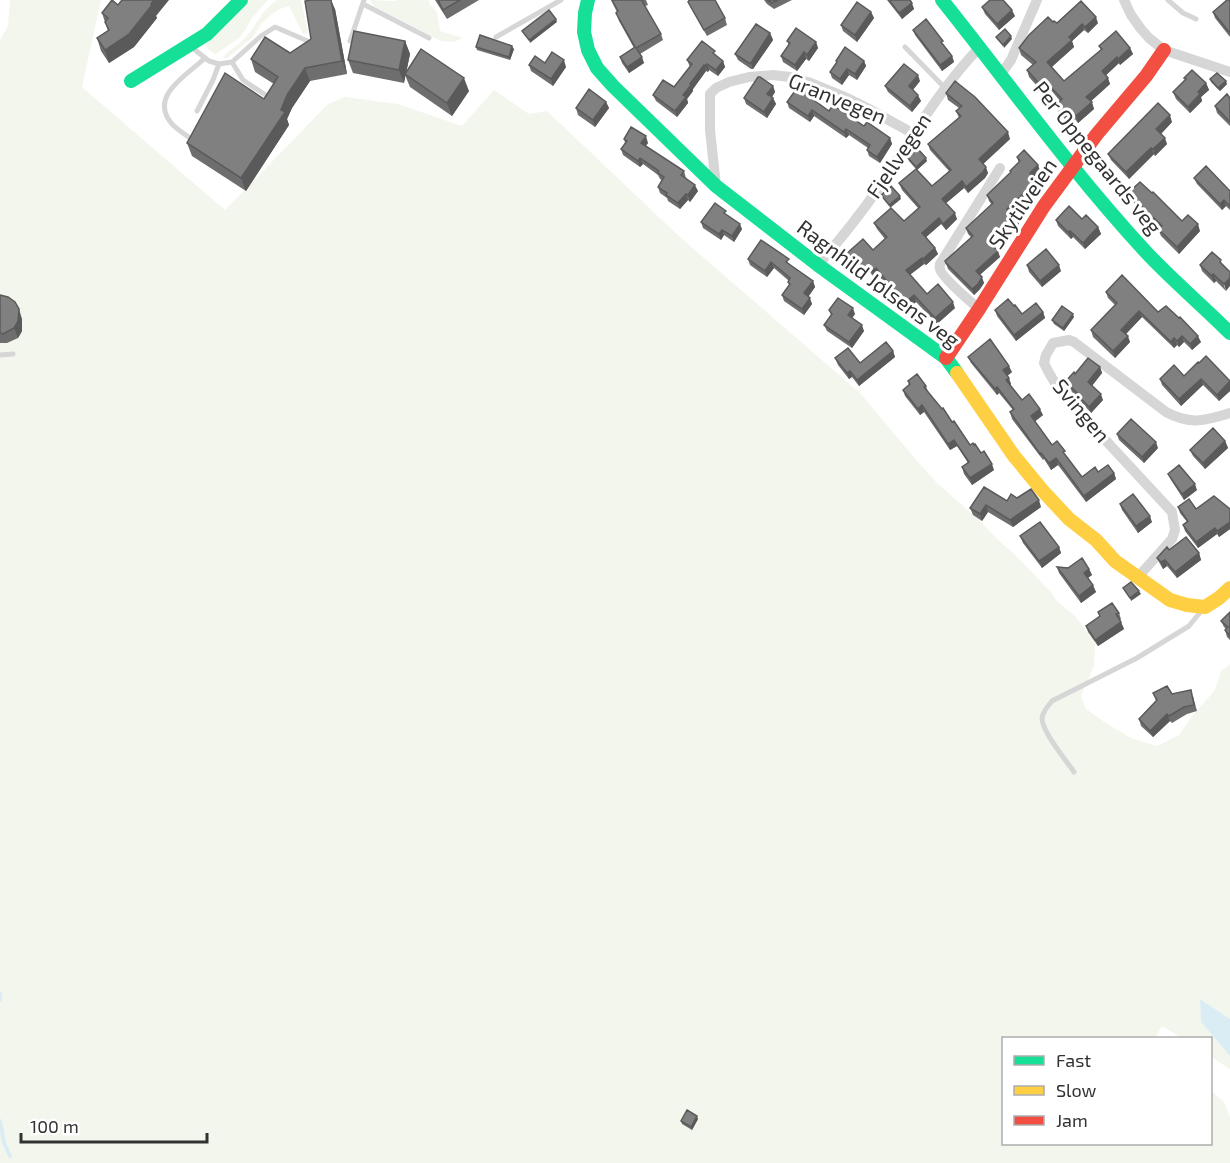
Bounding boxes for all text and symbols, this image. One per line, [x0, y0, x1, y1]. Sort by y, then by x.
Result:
street label: Granvegen [785, 67, 890, 128]
street label: Per Oppegaards veg [1029, 75, 1168, 239]
street label: Fjellvegen [860, 108, 936, 203]
street label: Skytilveien [982, 153, 1061, 253]
street label: Ragnhild Jølsens veg [793, 214, 965, 352]
street label: Svingen [1048, 373, 1116, 447]
legend [1002, 1037, 1212, 1145]
text: Fast [1056, 1049, 1091, 1071]
text: Slow [1056, 1079, 1097, 1101]
scale bar [21, 1106, 207, 1144]
text: Jam [1056, 1109, 1088, 1131]
text: 100 m [30, 1115, 79, 1137]

